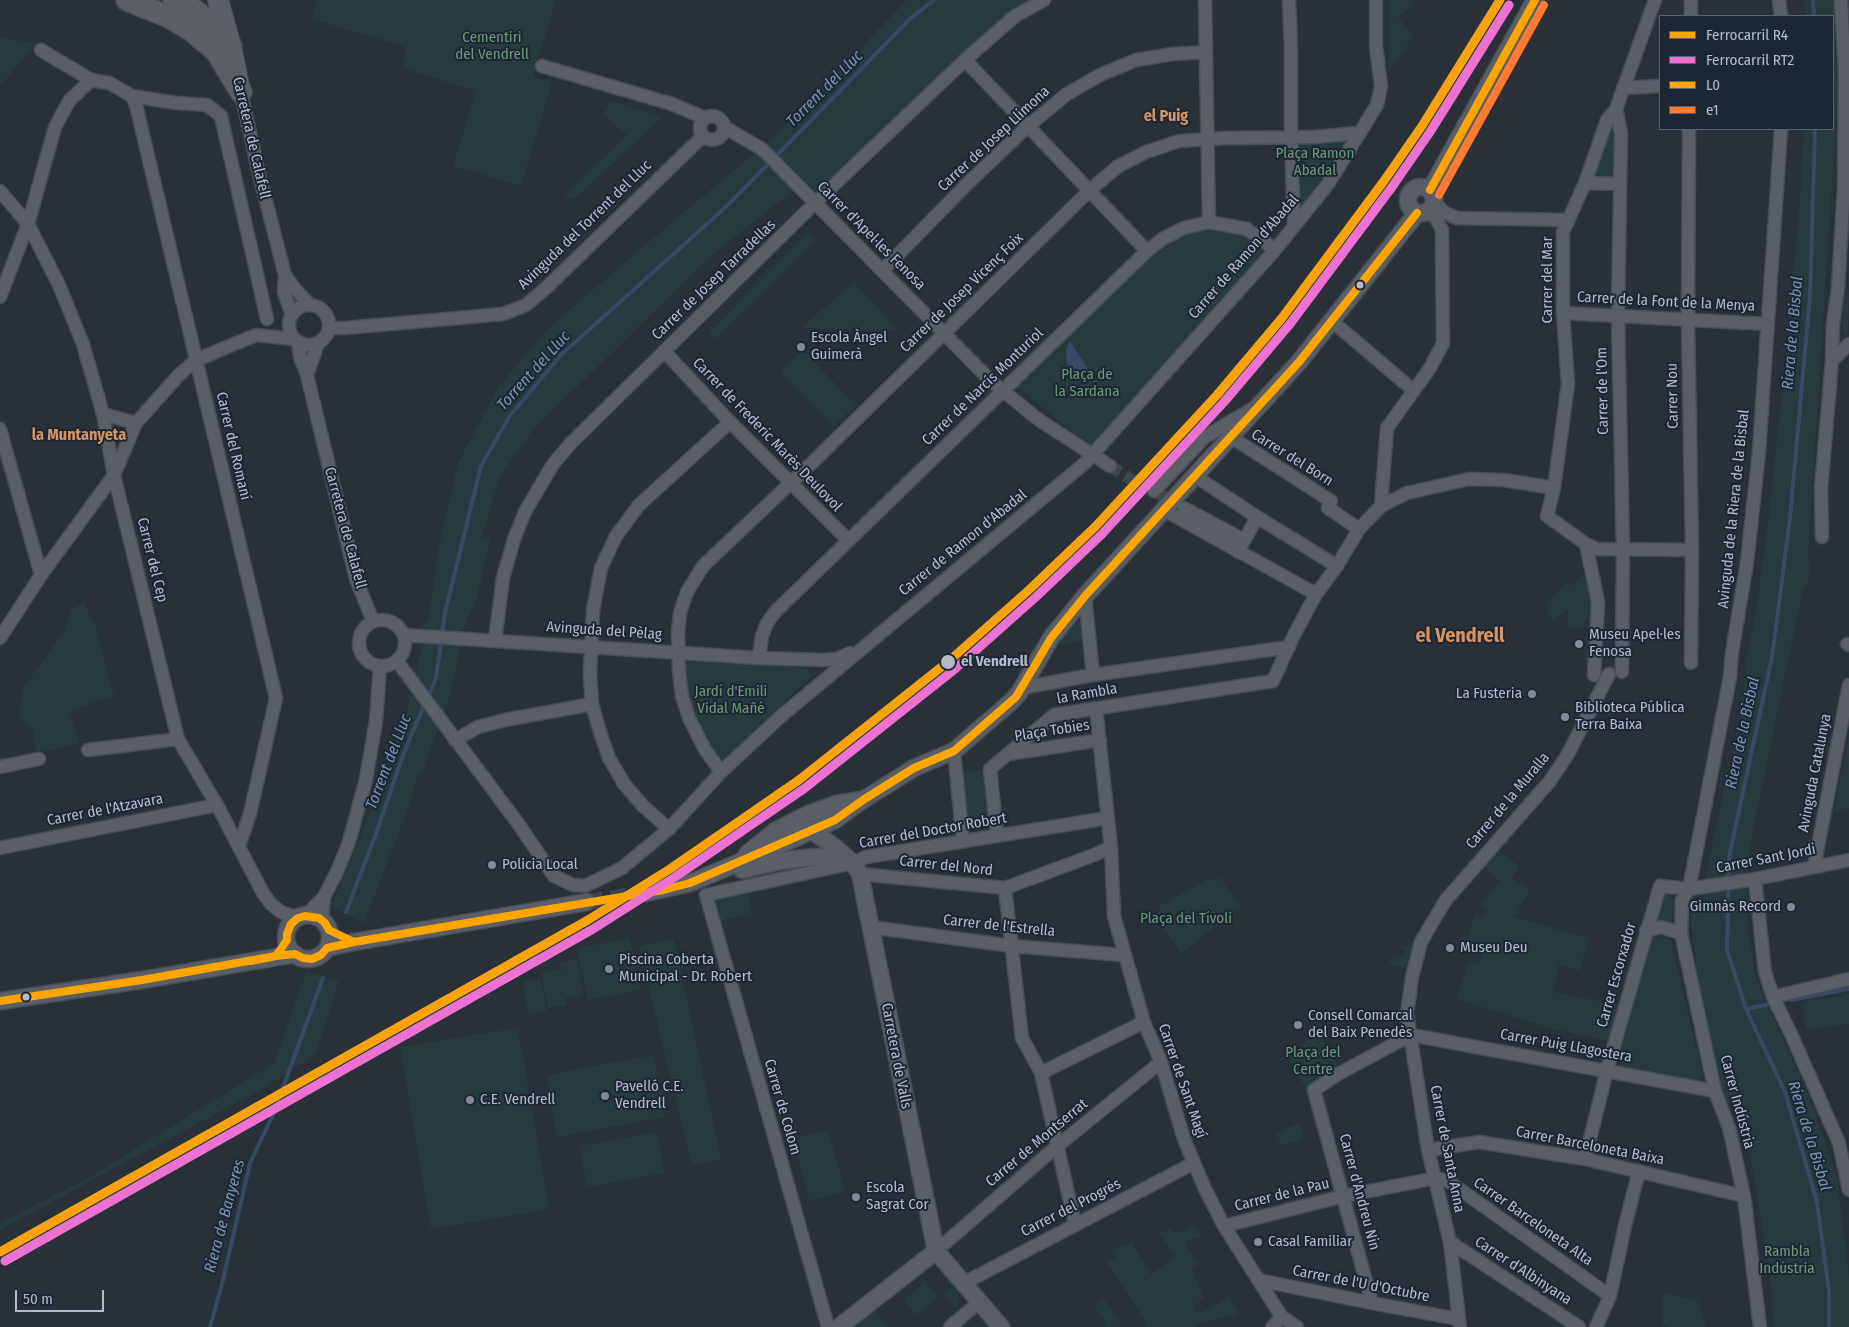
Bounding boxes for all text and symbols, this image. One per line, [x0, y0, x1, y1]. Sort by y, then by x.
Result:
legend [1659, 15, 1834, 130]
text: Ferrocarril R4 [1706, 26, 1788, 44]
park label: Cementiri del Vendrell [455, 29, 529, 64]
water label: Torrent del Lluc [783, 47, 867, 131]
text: Ferrocarril RT2 [1706, 51, 1794, 69]
street label: Carretera de Calafell [228, 75, 274, 201]
text: L0 [1706, 76, 1720, 94]
street label: Carrer de Josep Llimona [934, 83, 1054, 195]
text: e1 [1706, 101, 1719, 119]
district label: el Puig [1144, 107, 1188, 127]
park label: Plaça Ramon Abadal [1276, 145, 1354, 180]
street label: Avinguda del Torrent del Lluc [515, 157, 655, 293]
street label: Carrer d'Apel·les Fenosa [813, 178, 929, 294]
street label: Carrer de Ramon d'Abadal [1185, 191, 1303, 323]
street label: Carrer de Josep Tarradellas [648, 216, 780, 344]
street label: Carrer de Josep Vicenç Foix [897, 229, 1027, 357]
street label: Carrer del Mar [1539, 236, 1557, 324]
water label: Riera de la Bisbal [1778, 276, 1808, 390]
unlabelled marker [1355, 280, 1365, 290]
street label: Carrer de la Font de la Menya [1576, 288, 1756, 316]
street label: Carrer de Narcís Monturiol [919, 324, 1047, 450]
water label: Torrent del Lluc [493, 327, 575, 415]
place label: Escola Àngel Guimerà [811, 329, 887, 364]
marker: Escola Àngel Guimerà [795, 341, 807, 353]
street label: Carrer de l'Om [1593, 347, 1613, 435]
street label: Carrer de Frederic Marès Deulovol [689, 354, 845, 516]
street label: Carrer Nou [1663, 363, 1683, 429]
park label: Plaça de la Sardana [1054, 366, 1120, 401]
street label: Carrer del Romaní [212, 390, 254, 502]
street label: Avinguda de la Riera de la Bisbal [1715, 409, 1753, 609]
district label: la Muntanyeta [32, 426, 126, 446]
street label: Carrer del Born [1248, 426, 1336, 490]
street label: Carretera de Calafell [320, 465, 370, 591]
street label: Carrer de Ramon d'Abadal [895, 486, 1031, 600]
street label: Carrer del Cep [133, 516, 171, 604]
street label: Avinguda del Pèlag [546, 618, 662, 644]
district label: el Vendrell [1415, 624, 1505, 648]
place label: Museu Apel·les Fenosa [1589, 626, 1681, 661]
marker: Museu Apel·les Fenosa [1573, 638, 1585, 650]
marker: el Vendrell [939, 653, 957, 671]
place label: el Vendrell [961, 653, 1028, 671]
water label: Riera de la Bisbal [1722, 675, 1764, 791]
street label: la Rambla [1055, 680, 1119, 708]
park label: Jardí d'Emili Vidal Mañé [695, 683, 767, 718]
place label: La Fusteria [1456, 685, 1522, 703]
marker: La Fusteria [1526, 688, 1538, 700]
place label: Biblioteca Pública Terra Baixa [1575, 699, 1684, 734]
marker: Biblioteca Pública Terra Baixa [1559, 711, 1571, 723]
water label: Torrent del Lluc [362, 712, 416, 812]
street label: Avinguda Catalunya [1795, 712, 1835, 834]
street label: Plaça Tobies [1013, 716, 1091, 746]
street label: Carrer de la Muralla [1462, 749, 1554, 853]
street label: Carrer de l'Atzavara [45, 790, 165, 830]
street label: Carrer del Doctor Robert [858, 809, 1008, 853]
street label: Carrer Sant Jordi [1715, 841, 1817, 877]
street label: Carrer del Nord [898, 852, 994, 880]
place label: Policia Local [502, 856, 578, 874]
marker: Policia Local [486, 859, 498, 871]
place label: Gimnàs Record [1690, 898, 1781, 916]
marker: Gimnàs Record [1785, 901, 1797, 913]
park label: Plaça del Tívoli [1140, 910, 1232, 928]
street label: Carrer de l'Estrella [942, 911, 1056, 941]
street label: Carrer Escorxador [1593, 920, 1641, 1030]
place label: Museu Deu [1460, 939, 1528, 957]
marker: Museu Deu [1444, 942, 1456, 954]
place label: Piscina Coberta Municipal - Dr. Robert [619, 951, 752, 986]
marker: Piscina Coberta Municipal - Dr. Robert [603, 963, 615, 975]
unlabelled marker [21, 992, 31, 1002]
street label: Carretera de Valls [877, 1001, 915, 1111]
place label: Consell Comarcal del Baix Penedès [1308, 1007, 1413, 1042]
marker: Consell Comarcal del Baix Penedès [1292, 1019, 1304, 1031]
street label: Carrer de Sant Magí [1154, 1021, 1210, 1141]
street label: Carrer Puig Llagostera [1499, 1026, 1633, 1066]
park label: Plaça del Centre [1285, 1044, 1341, 1079]
street label: Carrer Indústria [1716, 1053, 1758, 1151]
street label: Carrer de Colom [760, 1057, 804, 1157]
place label: Pavelló C.E. Vendrell [615, 1078, 683, 1113]
water label: Riera de la Bisbal [1783, 1079, 1835, 1193]
street label: Carrer de Santa Anna [1426, 1084, 1468, 1214]
marker: Pavelló C.E. Vendrell [599, 1090, 611, 1102]
place label: C.E. Vendrell [480, 1091, 555, 1109]
marker: C.E. Vendrell [464, 1094, 476, 1106]
street label: Carrer de Montserrat [982, 1095, 1092, 1191]
street label: Carrer Barceloneta Baixa [1514, 1123, 1666, 1169]
street label: Carrer d'Andreu Nin [1335, 1132, 1383, 1252]
water label: Riera de Banyeres [201, 1157, 249, 1275]
street label: Carrer Barceloneta Alta [1470, 1174, 1596, 1270]
street label: Carrer del Progrés [1018, 1175, 1124, 1241]
street label: Carrer de la Pau [1233, 1175, 1331, 1215]
place label: Escola Sagrat Cor [866, 1179, 929, 1214]
marker: Escola Sagrat Cor [850, 1191, 862, 1203]
place label: Casal Familiar [1268, 1233, 1352, 1251]
street label: Carrer d'Albinyana [1471, 1233, 1575, 1309]
marker: Casal Familiar [1252, 1236, 1264, 1248]
park label: Rambla Indústria [1759, 1243, 1815, 1278]
street label: Carrer de l'U d'Octubre [1291, 1262, 1431, 1306]
scale bar [18, 1280, 106, 1312]
text: 50 m [23, 1290, 53, 1308]

